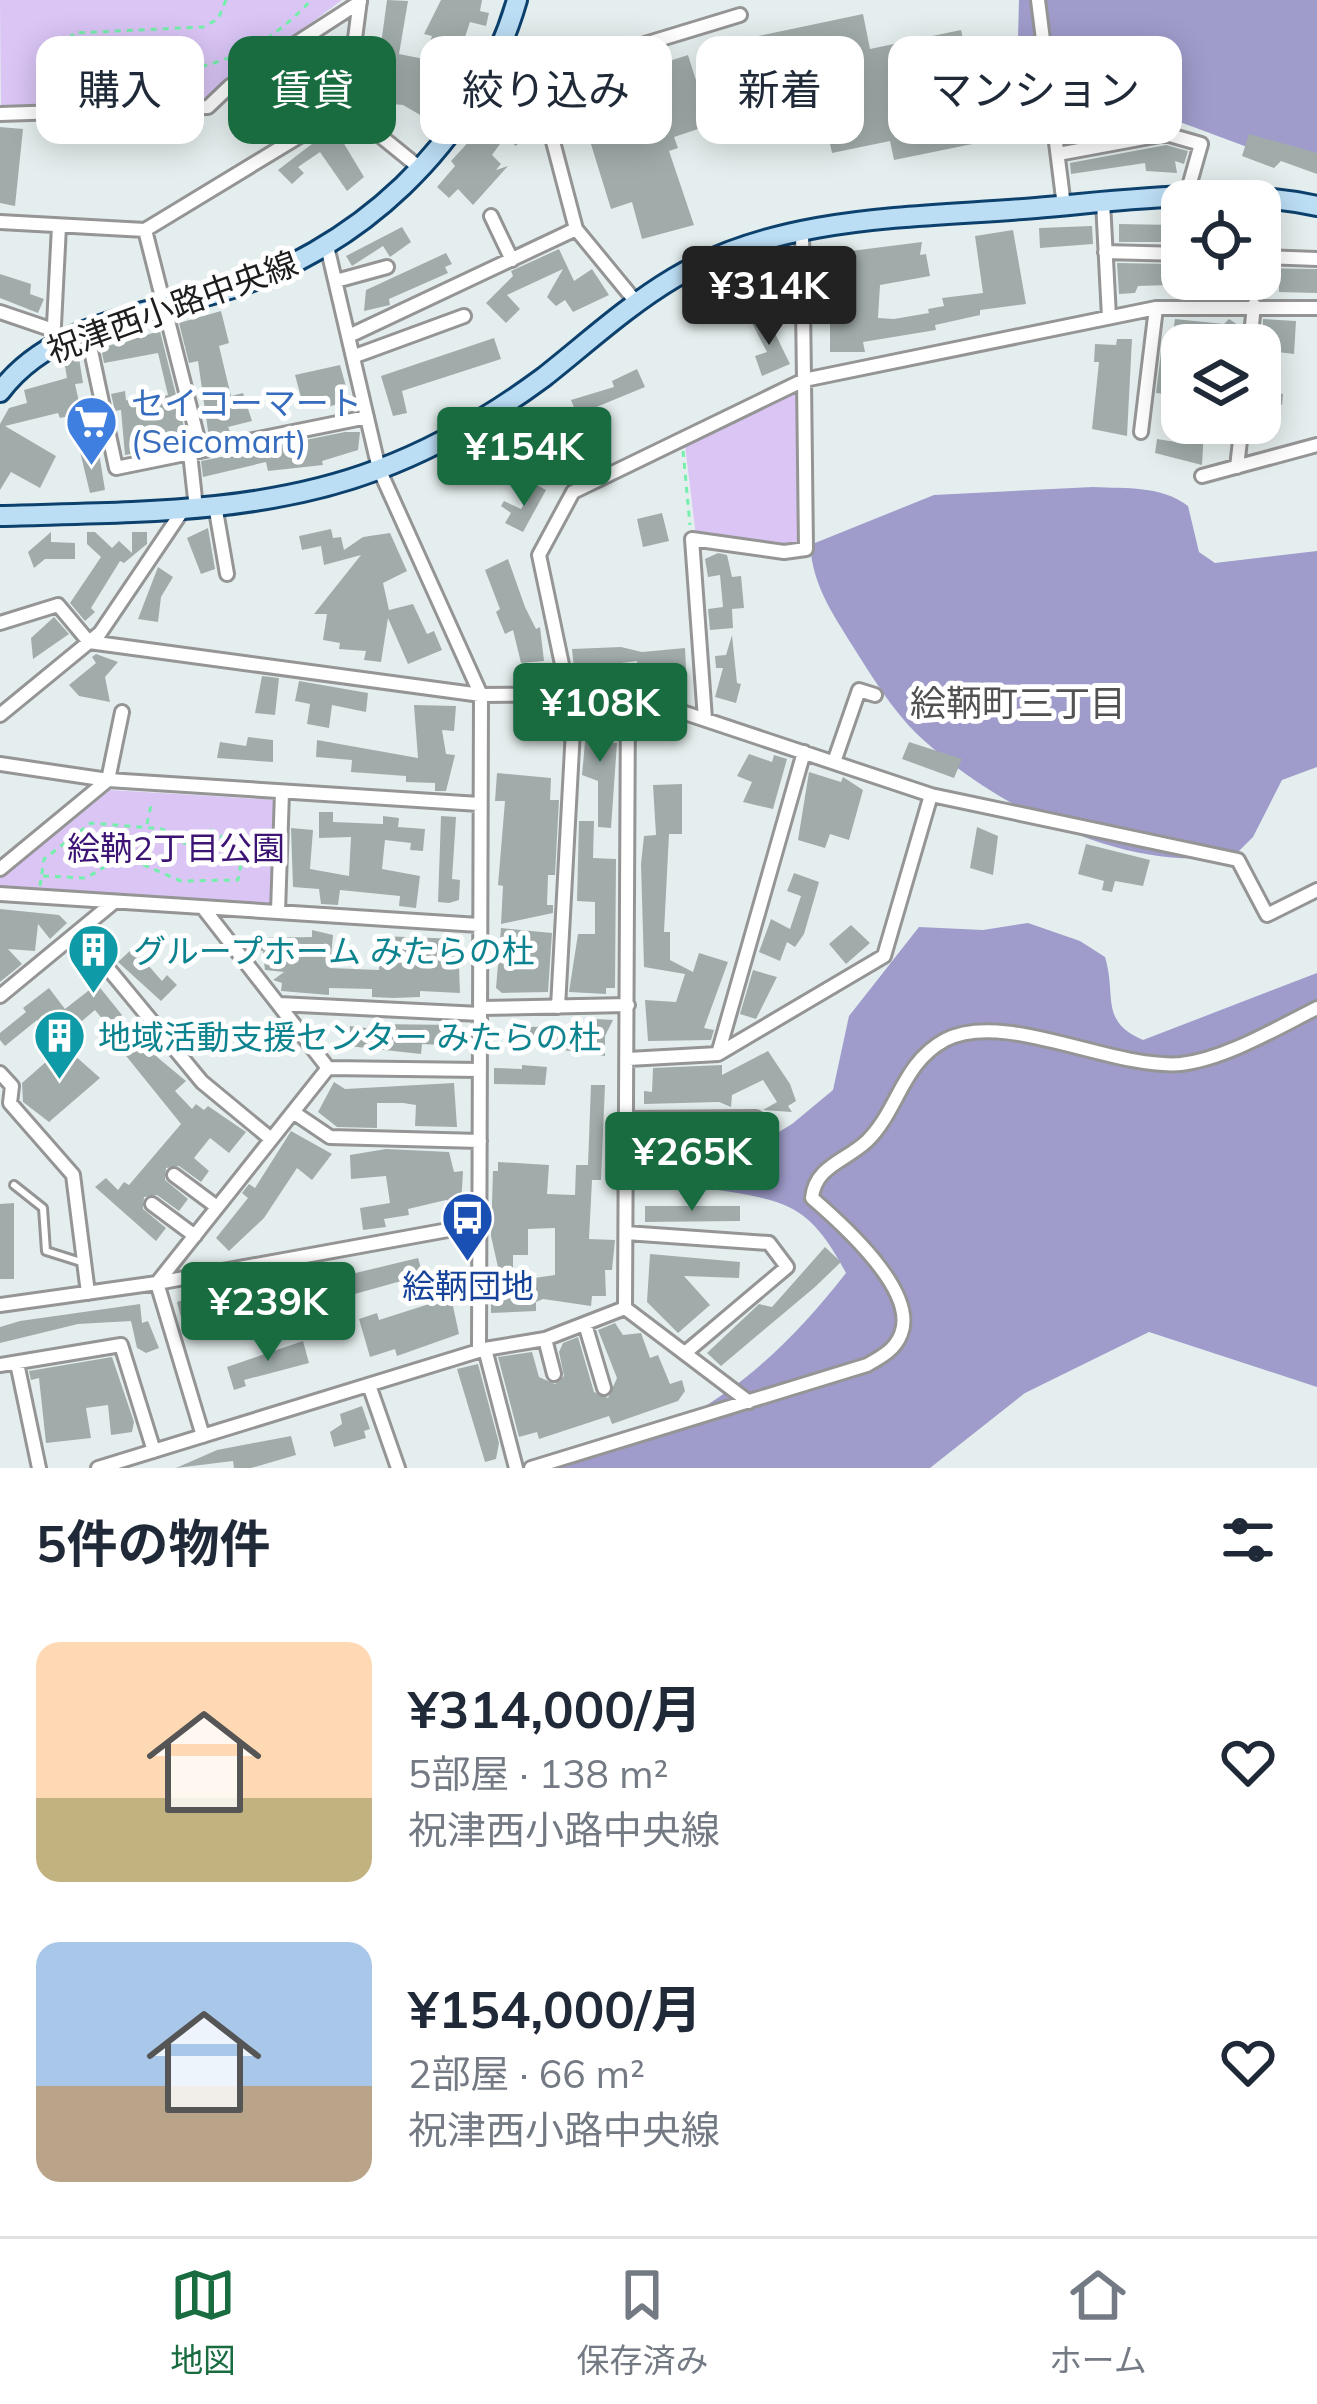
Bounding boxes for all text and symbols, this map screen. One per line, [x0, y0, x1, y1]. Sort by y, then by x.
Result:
chip: 購入 [36, 36, 204, 144]
chip: 賃貸 [228, 36, 396, 144]
chip: 絞り込み [420, 36, 672, 144]
chip: 新着 [696, 36, 864, 144]
chip: マンション [888, 36, 1182, 144]
map controls [1161, 180, 1281, 444]
button: locate [1161, 180, 1281, 300]
street label: 祝津西小路中央線 [41, 242, 303, 370]
pin: ¥314K [685, 246, 853, 348]
text: ¥314K [709, 260, 829, 309]
button: layers [1161, 324, 1281, 444]
place label: セイコーマート (Seicomart) [131, 382, 362, 461]
supermarket icon: セイコーマート (Seicomart) [64, 393, 120, 467]
pin: ¥154K [440, 407, 608, 509]
text: ¥154K [464, 421, 584, 470]
pin: ¥108K [516, 663, 684, 765]
text: ¥108K [540, 677, 660, 726]
district label: 絵鞆町三丁目 [910, 680, 1126, 725]
park label: 絵靹2丁目公園 [67, 827, 285, 868]
building icon: グループホーム みたらの杜 [66, 922, 122, 996]
place label: グループホーム みたらの杜 [133, 930, 535, 971]
building icon: 地域活動支援センター みたらの杜 [31, 1008, 87, 1082]
place label: 地域活動支援センター みたらの杜 [98, 1016, 602, 1057]
pin: ¥265K [608, 1112, 776, 1214]
text: ¥265K [632, 1126, 752, 1175]
bus stop icon: 絵鞆団地 [440, 1190, 496, 1264]
pin: ¥239K [184, 1262, 352, 1364]
place label: 絵鞆団地 [402, 1265, 534, 1306]
text: ¥239K [208, 1276, 328, 1325]
icon: filters [1215, 1507, 1281, 1573]
text: 5件の物件 [36, 1511, 271, 1575]
text: ¥314,000/月 [408, 1677, 702, 1741]
icon: home [132, 1690, 276, 1834]
icon: heart [1215, 1729, 1281, 1795]
text: 5部屋 · 138 m² [408, 1749, 668, 1798]
text: 祝津西小路中央線 [408, 1805, 720, 1854]
text: ¥154,000/月 [408, 1977, 702, 2041]
icon: home [132, 1990, 276, 2134]
icon: heart [1215, 2029, 1281, 2095]
text: 2部屋 · 66 m² [408, 2049, 645, 2098]
text: 祝津西小路中央線 [408, 2105, 720, 2154]
tab: 地図 [170, 2262, 236, 2382]
tab: 保存済み [576, 2262, 708, 2382]
tab: ホーム [1049, 2262, 1147, 2382]

